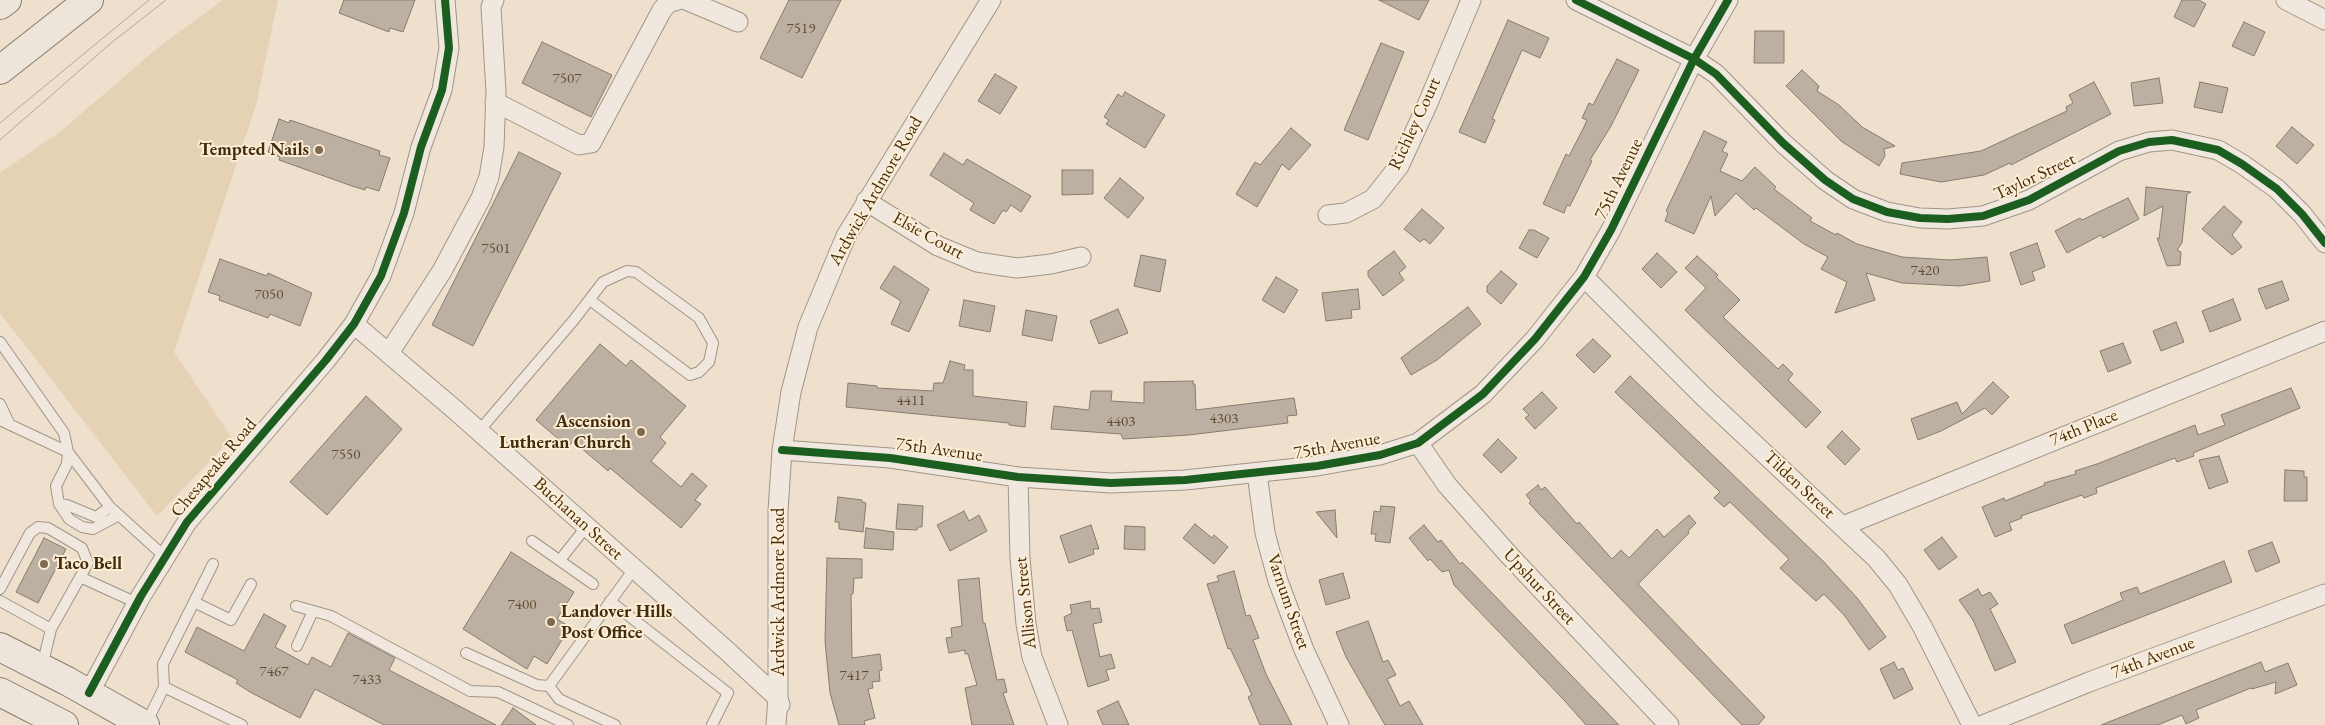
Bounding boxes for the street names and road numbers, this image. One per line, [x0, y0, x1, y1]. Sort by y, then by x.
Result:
street label: Richley Court [1384, 74, 1446, 174]
street label: Ardwick Ardmore Road [825, 113, 927, 269]
street label: 75th Avenue [1590, 135, 1648, 223]
street label: Taylor Street [1991, 149, 2079, 205]
street label: Elsie Court [889, 208, 967, 264]
street label: 74th Place [2047, 405, 2121, 451]
street label: Chesapeake Road [166, 414, 262, 522]
street label: 75th Avenue [1292, 428, 1382, 464]
street label: 75th Avenue [894, 433, 984, 467]
street label: Tilden Street [1759, 447, 1839, 523]
street label: Buchanan Street [529, 473, 627, 565]
street label: Ardwick Ardmore Road [768, 508, 790, 676]
street label: Upshur Street [1498, 544, 1580, 630]
street label: Varnum Street [1262, 551, 1314, 653]
street label: Allison Street [1010, 556, 1042, 650]
street label: 74th Avenue [2108, 632, 2198, 684]

